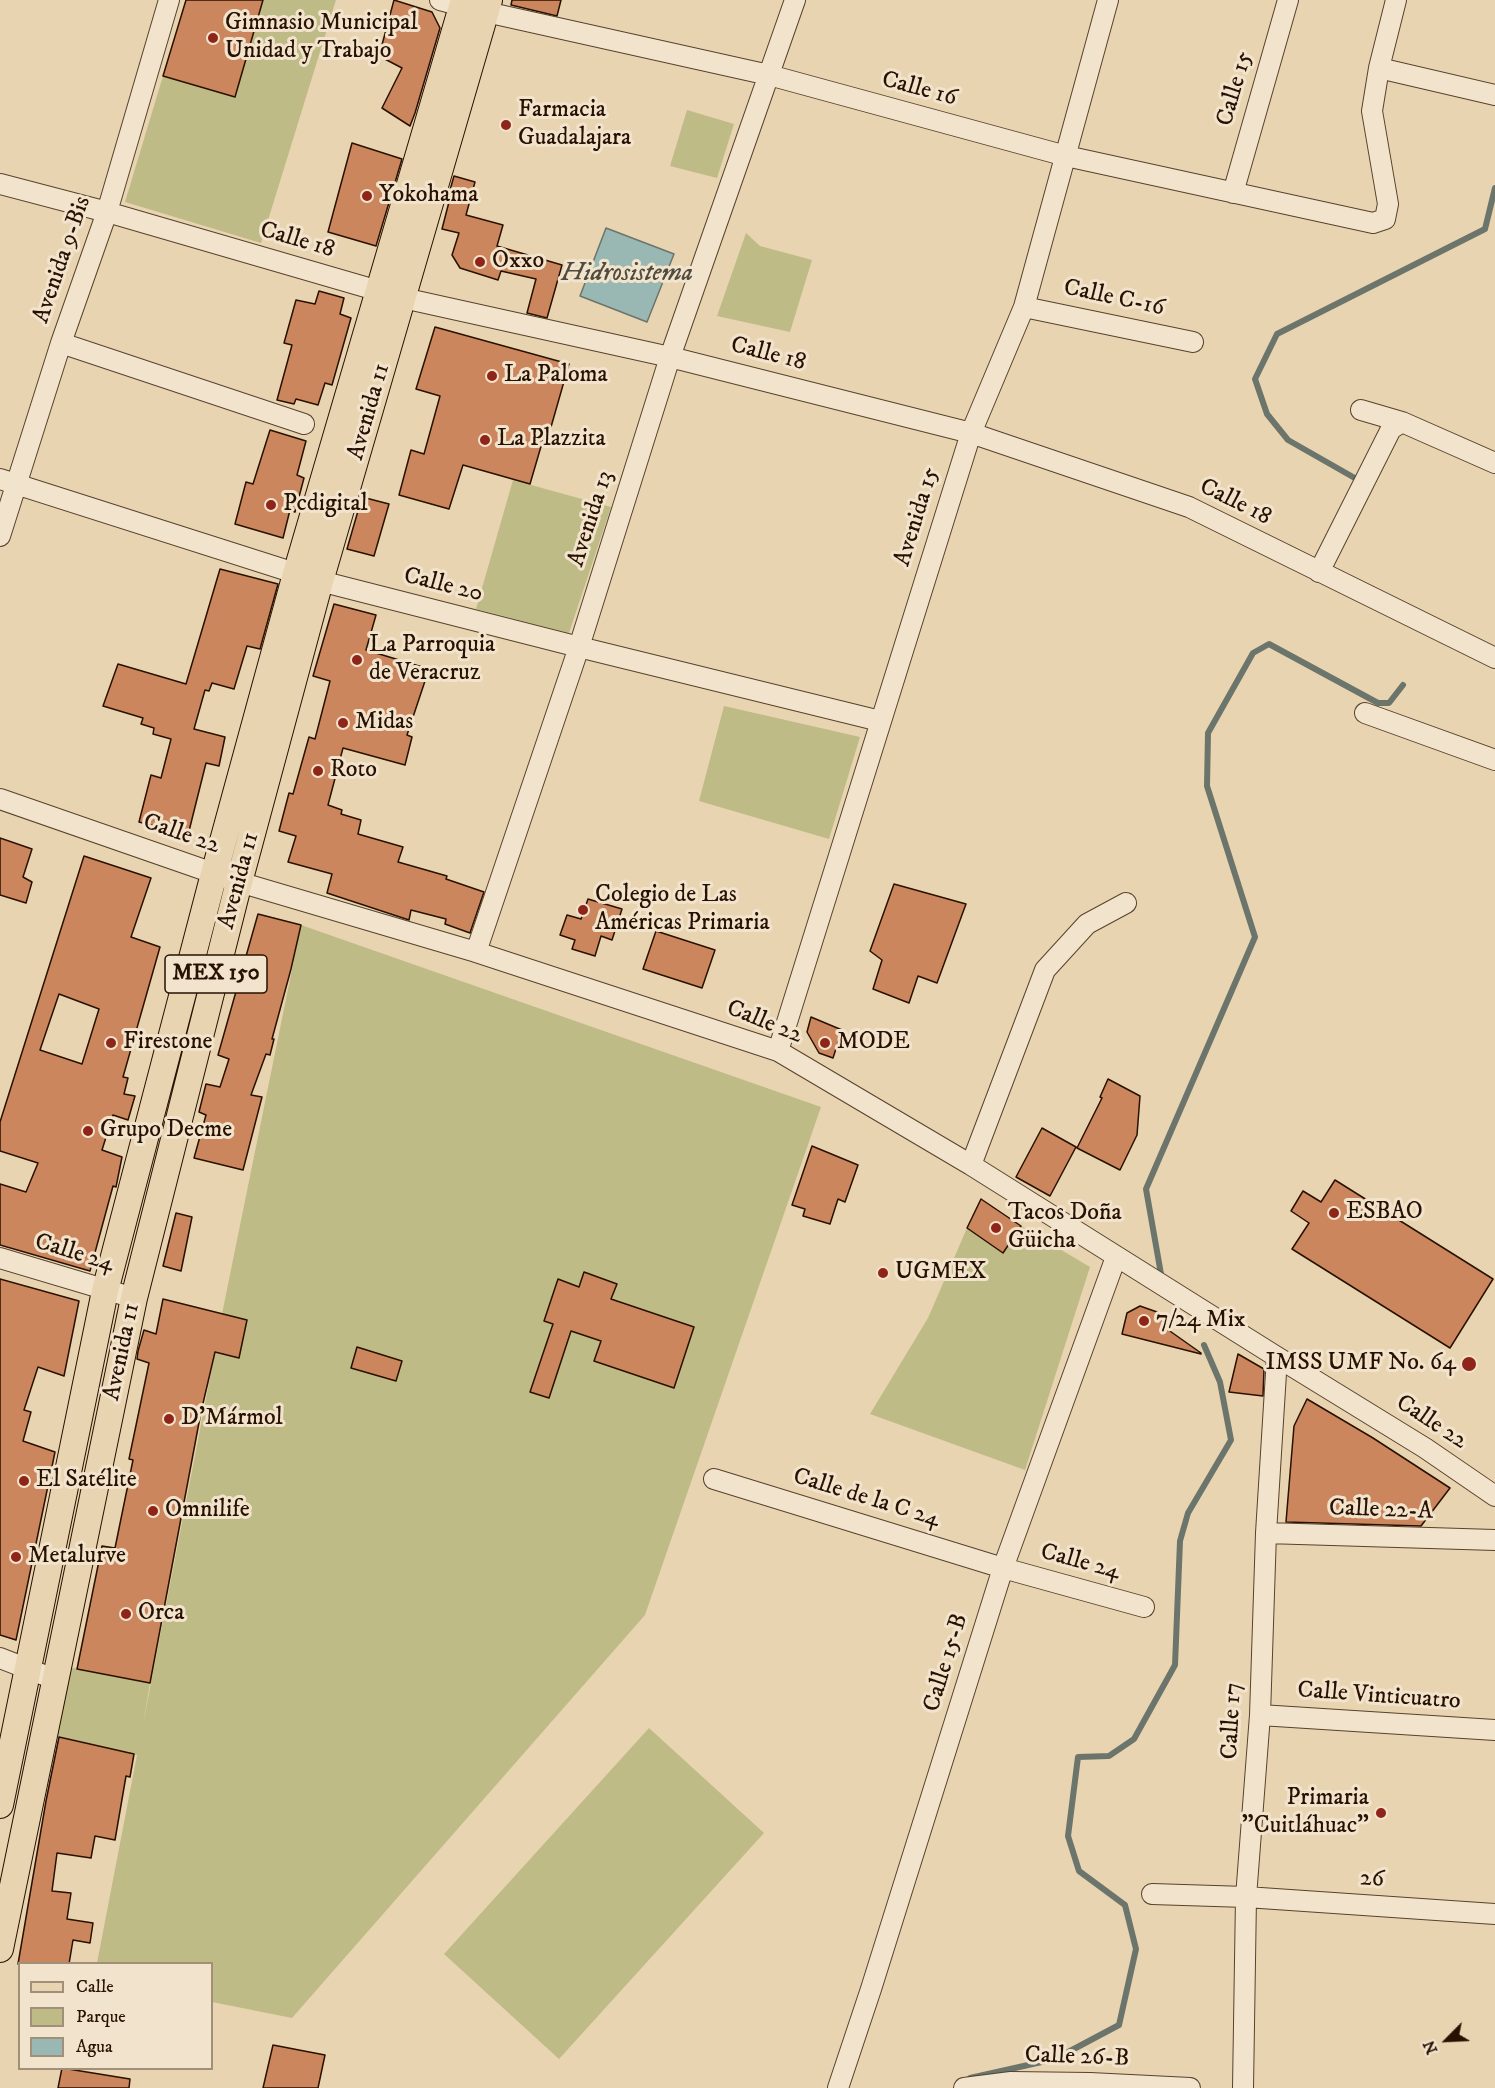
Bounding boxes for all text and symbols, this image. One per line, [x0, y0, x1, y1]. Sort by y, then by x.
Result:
place label: Gimnasio Municipal Unidad y Trabajo [225, 10, 418, 66]
marker: Gimnasio Municipal Unidad y Trabajo [206, 31, 220, 45]
street label: Calle 15 [1212, 48, 1260, 130]
street label: Calle 16 [878, 66, 960, 114]
place label: Farmacia Guadalajara [518, 97, 631, 153]
marker: Farmacia Guadalajara [499, 118, 513, 132]
place label: Yokohama [379, 182, 478, 210]
marker: Yokohama [360, 189, 374, 203]
street label: Avenida 9-Bis [28, 193, 98, 327]
street label: Calle 18 [256, 217, 338, 265]
place label: Oxxo [492, 248, 544, 276]
marker: Oxxo [473, 255, 487, 269]
water label: Hidrosistema [561, 259, 693, 291]
street label: Calle C-16 [1061, 274, 1167, 324]
street label: Calle 18 [727, 332, 809, 378]
street label: Avenida 11 [343, 360, 397, 464]
place label: La Paloma [504, 362, 608, 390]
marker: La Paloma [485, 369, 499, 383]
place label: La Plazzita [497, 426, 606, 454]
marker: La Plazzita [478, 433, 492, 447]
street label: Avenida 15 [889, 464, 947, 570]
street label: Avenida 13 [563, 467, 621, 571]
street label: Calle 18 [1194, 473, 1276, 533]
place label: Pcdigital [283, 491, 368, 519]
marker: Pcdigital [264, 498, 278, 512]
street label: Calle 20 [401, 562, 485, 610]
place label: La Parroquia de Veracruz [369, 632, 495, 688]
marker: La Parroquia de Veracruz [350, 653, 364, 667]
place label: Midas [355, 709, 413, 737]
marker: Midas [336, 716, 350, 730]
place label: Roto [330, 757, 377, 785]
marker: Roto [311, 764, 325, 778]
street label: Calle 22 [139, 809, 223, 861]
street label: Avenida 11 [213, 829, 267, 933]
place label: Colegio de Las Américas Primaria [595, 882, 770, 938]
marker: Colegio de Las Américas Primaria [576, 903, 590, 917]
road number: MEX 150 [165, 955, 267, 993]
street label: Calle 22 [722, 995, 806, 1051]
place label: Firestone [123, 1029, 213, 1057]
place label: MODE [837, 1029, 910, 1057]
marker: Firestone [104, 1036, 118, 1050]
marker: MODE [818, 1036, 832, 1050]
place label: Grupo Decme [100, 1117, 232, 1145]
marker: Grupo Decme [81, 1124, 95, 1138]
place label: ESBAO [1346, 1199, 1423, 1227]
place label: Tacos Doña Güicha [1008, 1200, 1122, 1256]
marker: ESBAO [1327, 1206, 1341, 1220]
marker: Tacos Doña Güicha [989, 1221, 1003, 1235]
street label: Calle 24 [31, 1228, 117, 1280]
place label: UGMEX [895, 1259, 986, 1287]
marker: UGMEX [876, 1266, 890, 1280]
street label: Avenida 11 [99, 1301, 147, 1403]
place label: 7/24 Mix [1156, 1307, 1246, 1335]
marker: 7/24 Mix [1137, 1314, 1151, 1328]
place label: IMSS UMF No. 64 [1265, 1350, 1456, 1378]
marker: IMSS UMF No. 64 [1460, 1355, 1478, 1373]
street label: Calle 22 [1390, 1389, 1472, 1457]
place label: D'Mármol [181, 1405, 283, 1433]
marker: D'Mármol [162, 1412, 176, 1426]
street label: Calle de la C 24 [789, 1463, 943, 1535]
place label: El Satélite [36, 1467, 137, 1495]
marker: El Satélite [17, 1474, 31, 1488]
street label: Calle 22-A [1328, 1495, 1434, 1527]
place label: Omnilife [165, 1497, 250, 1525]
marker: Omnilife [146, 1504, 160, 1518]
street label: Calle 24 [1037, 1539, 1123, 1587]
place label: Metalurve [28, 1543, 126, 1571]
marker: Metalurve [9, 1550, 23, 1564]
place label: Orca [138, 1600, 184, 1628]
marker: Orca [119, 1607, 133, 1621]
street label: Calle 15-B [918, 1610, 976, 1716]
street label: Calle Vinticuatro [1296, 1677, 1462, 1717]
street label: Calle 17 [1217, 1682, 1249, 1760]
place label: Primaria "Cuitláhuac" [1242, 1785, 1369, 1841]
marker: Primaria "Cuitláhuac" [1374, 1806, 1388, 1820]
street label: 26 [1359, 1865, 1385, 1895]
legend [18, 1962, 213, 2070]
text: Calle [76, 1976, 114, 1998]
text: Parque [76, 2006, 126, 2028]
north arrow [1417, 2010, 1477, 2070]
text: Agua [76, 2036, 113, 2058]
text: N [1419, 2037, 1442, 2057]
street label: Calle 26-B [1024, 2042, 1130, 2074]

